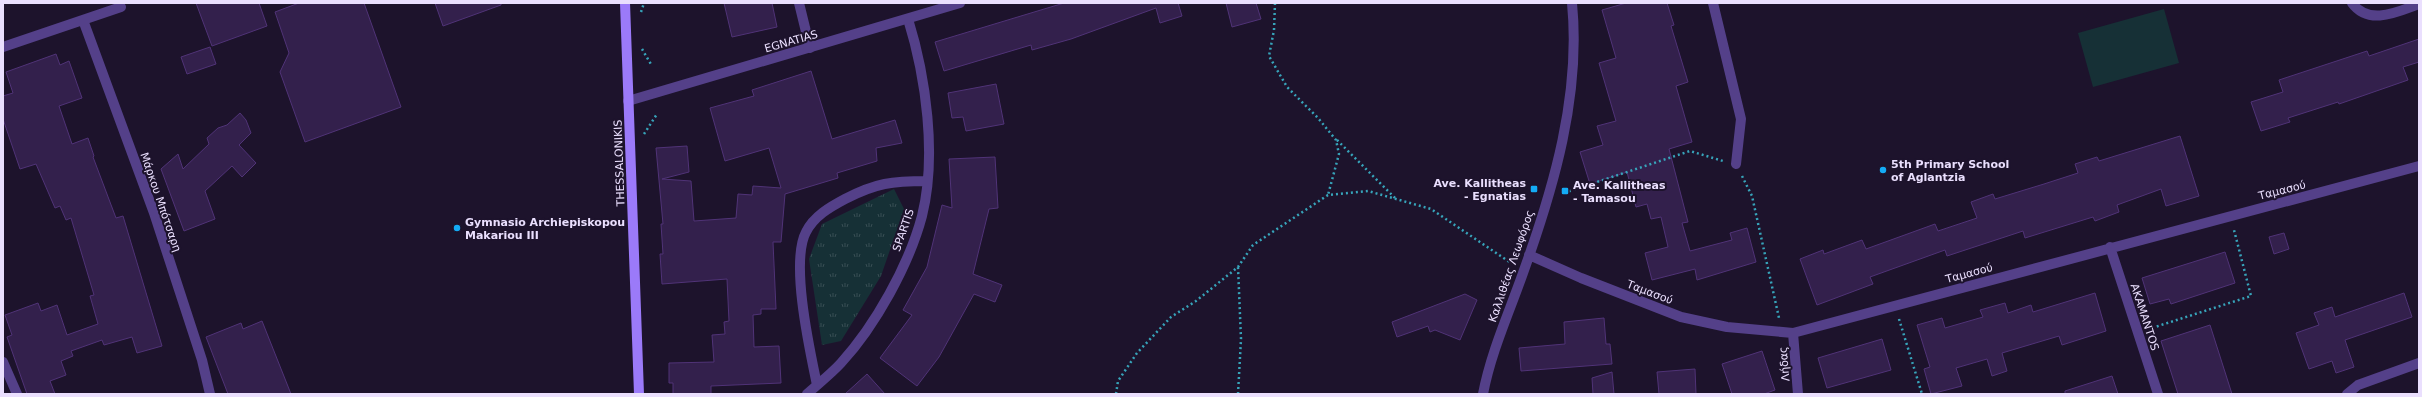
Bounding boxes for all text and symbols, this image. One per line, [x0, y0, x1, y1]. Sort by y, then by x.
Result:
street label: EGNATIAS [763, 28, 819, 55]
street label: THESSALONIKIS [611, 119, 628, 208]
street label: Μάρκου Μπότσαρη [137, 151, 184, 254]
place label: 5th Primary School of Aglantzia [1891, 158, 2009, 184]
marker: 5th Primary School of Aglantzia [1878, 165, 1888, 175]
place label: Ave. Kallitheas - Egnatias [1433, 177, 1526, 203]
street label: Ταμασού [2256, 178, 2307, 203]
place label: Ave. Kallitheas - Tamasou [1573, 179, 1666, 205]
marker: Ave. Kallitheas - Egnatias [1529, 184, 1539, 194]
marker: Ave. Kallitheas - Tamasou [1560, 186, 1570, 196]
street label: SPARTIS [890, 207, 917, 253]
street label: Καλλιθέας Λεωφόρος [1486, 208, 1537, 324]
place label: Gymnasio Archiepiskopou Makariou III [465, 216, 625, 242]
marker: Gymnasio Archiepiskopou Makariou III [452, 223, 462, 233]
street label: Ταμασού [1943, 261, 1994, 286]
street label: Ταμασού [1624, 277, 1675, 307]
street label: AKAMANTOS [2128, 282, 2161, 352]
street label: Λήδας [1777, 346, 1792, 382]

